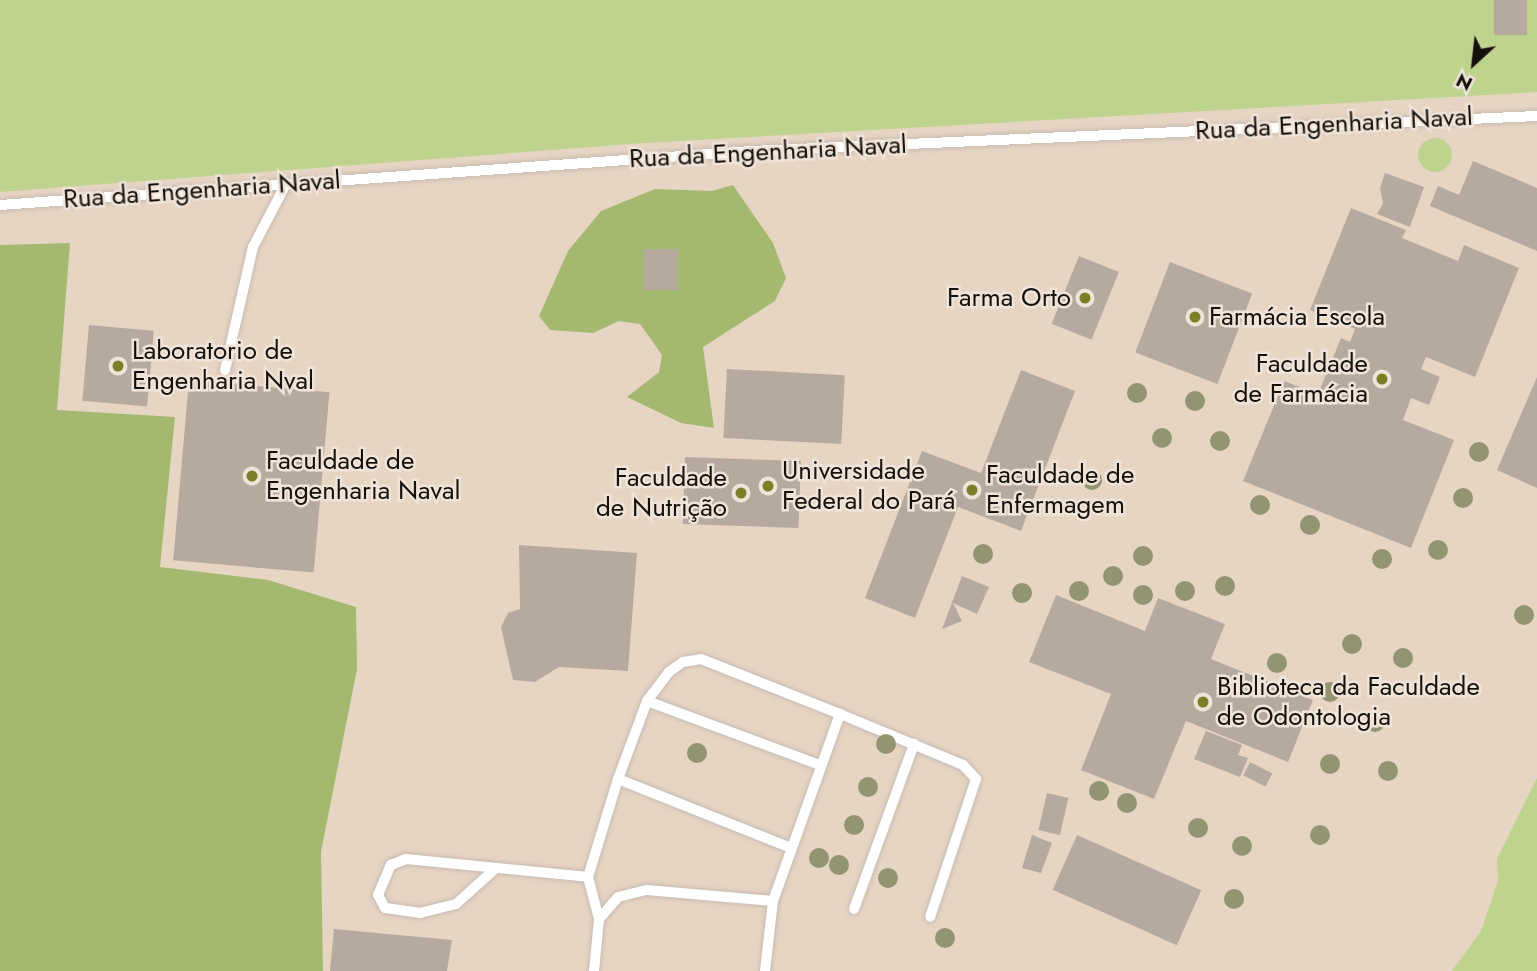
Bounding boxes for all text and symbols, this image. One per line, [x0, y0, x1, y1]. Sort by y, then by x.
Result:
north arrow [1439, 28, 1509, 98]
text: N [1451, 67, 1477, 98]
street label: Rua da Engenharia Naval [1194, 101, 1474, 147]
street label: Rua da Engenharia Naval [628, 129, 908, 175]
street label: Rua da Engenharia Naval [62, 165, 342, 215]
place label: Farma Orto [947, 282, 1071, 314]
marker: Farma Orto [1077, 290, 1093, 306]
place label: Farmácia Escola [1209, 301, 1385, 333]
marker: Farmácia Escola [1187, 309, 1203, 325]
place label: Laboratorio de Engenharia Nval [132, 335, 314, 396]
place label: Faculdade de Farmácia [1234, 348, 1368, 410]
marker: Laboratorio de Engenharia Nval [110, 358, 126, 374]
marker: Faculdade de Farmácia [1374, 371, 1390, 387]
place label: Faculdade de Engenharia Naval [266, 445, 460, 506]
place label: Universidade Federal do Pará [782, 455, 955, 516]
place label: Faculdade de Enfermagem [986, 459, 1134, 520]
place label: Faculdade de Nutrição [596, 462, 727, 524]
marker: Faculdade de Engenharia Naval [244, 468, 260, 484]
marker: Universidade Federal do Pará [760, 478, 776, 494]
marker: Faculdade de Enfermagem [964, 482, 980, 498]
marker: Faculdade de Nutrição [733, 485, 749, 501]
place label: Biblioteca da Faculdade de Odontologia [1217, 671, 1480, 732]
marker: Biblioteca da Faculdade de Odontologia [1195, 694, 1211, 710]

